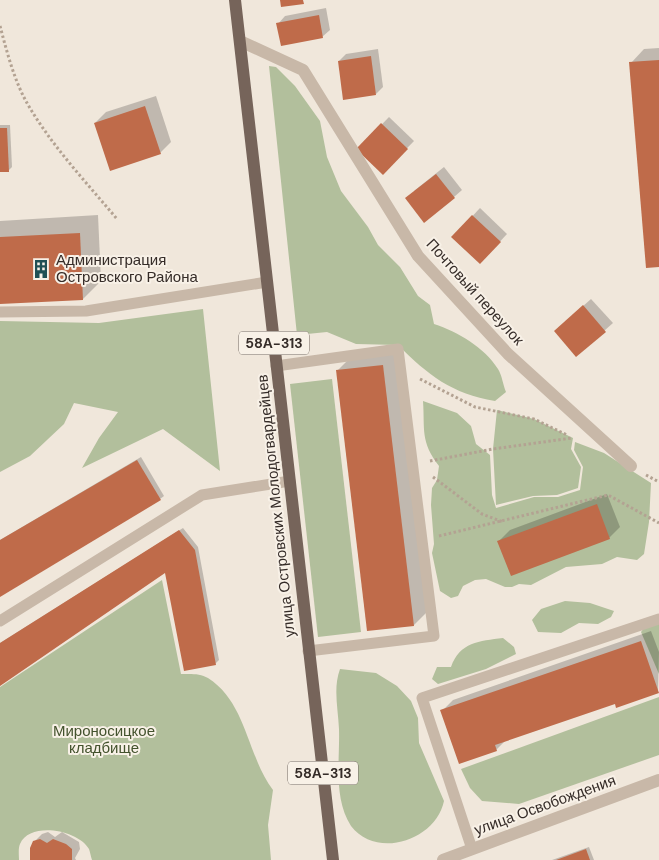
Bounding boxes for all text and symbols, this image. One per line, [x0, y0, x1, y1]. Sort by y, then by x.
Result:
street label: Почтовый переулок [422, 234, 528, 350]
place label: Администрация Островского Района [56, 250, 198, 287]
building icon: Администрация Островского Района [30, 258, 52, 280]
road number: 58А-313 [239, 332, 309, 354]
street label: улица Островских Молодогвардейцев [252, 374, 300, 638]
park label: Мироносицкое кладбище [53, 721, 155, 758]
road number: 58А-313 [288, 761, 358, 784]
street label: улица Освобождения [471, 770, 619, 840]

